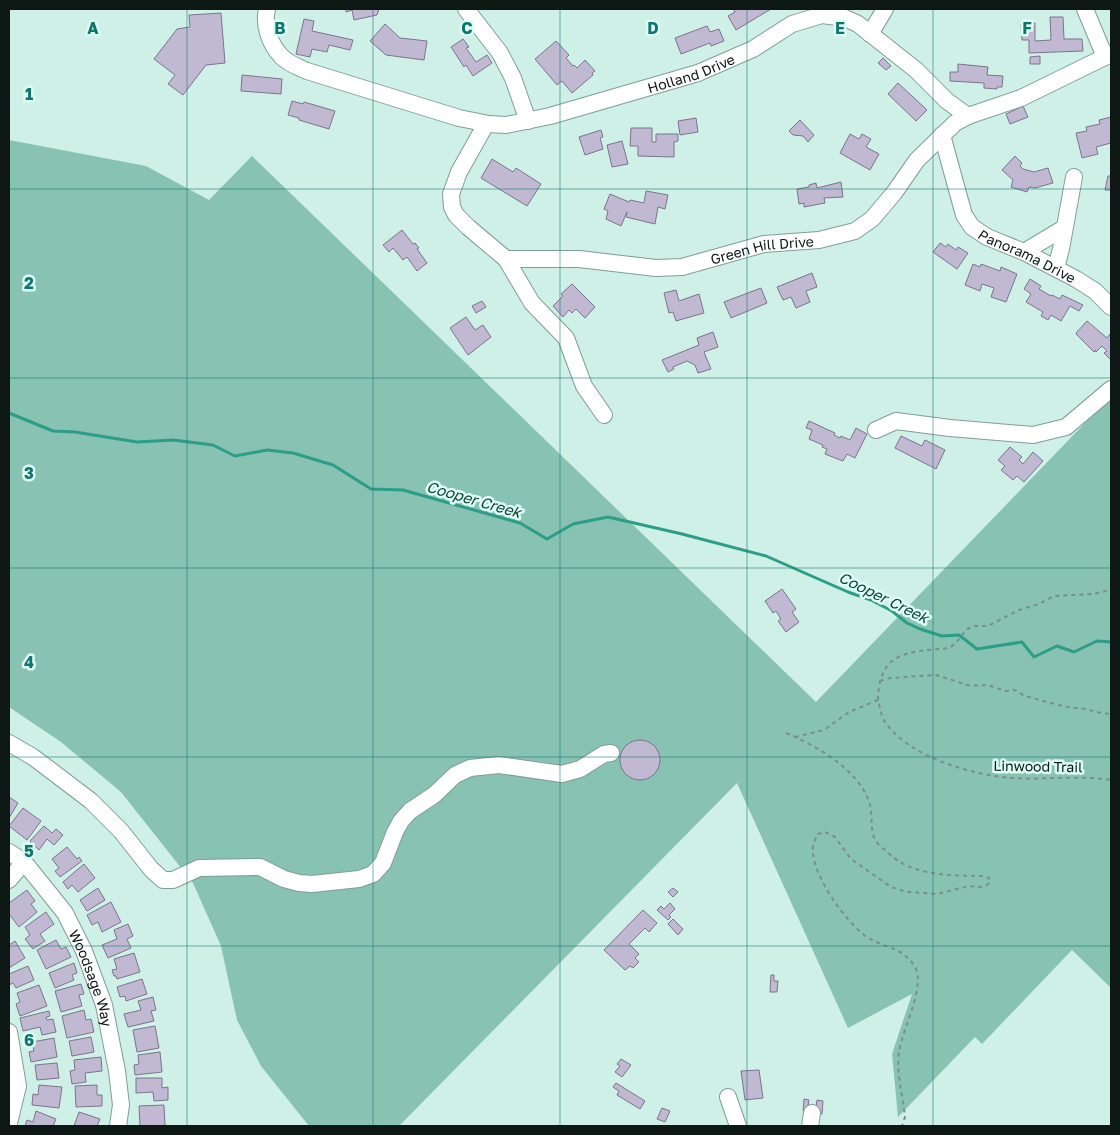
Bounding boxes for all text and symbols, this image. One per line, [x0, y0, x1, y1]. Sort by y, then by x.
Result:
text: A [87, 18, 99, 38]
text: B [274, 18, 286, 38]
text: C [461, 18, 473, 38]
text: D [647, 18, 659, 38]
text: E [835, 18, 845, 38]
text: F [1022, 18, 1032, 38]
street label: Holland Drive [645, 50, 737, 96]
text: 1 [25, 84, 33, 104]
street label: Panorama Drive [975, 225, 1079, 286]
street label: Green Hill Drive [708, 232, 814, 267]
text: 2 [24, 273, 34, 293]
text: 3 [24, 463, 34, 483]
water label: Cooper Creek [425, 477, 525, 522]
water label: Cooper Creek [836, 568, 933, 627]
text: 4 [24, 652, 34, 672]
street label: Linwood Trail [993, 757, 1083, 775]
text: 5 [24, 841, 34, 861]
street label: Woodsage Way [66, 927, 117, 1028]
text: 6 [24, 1030, 34, 1050]

